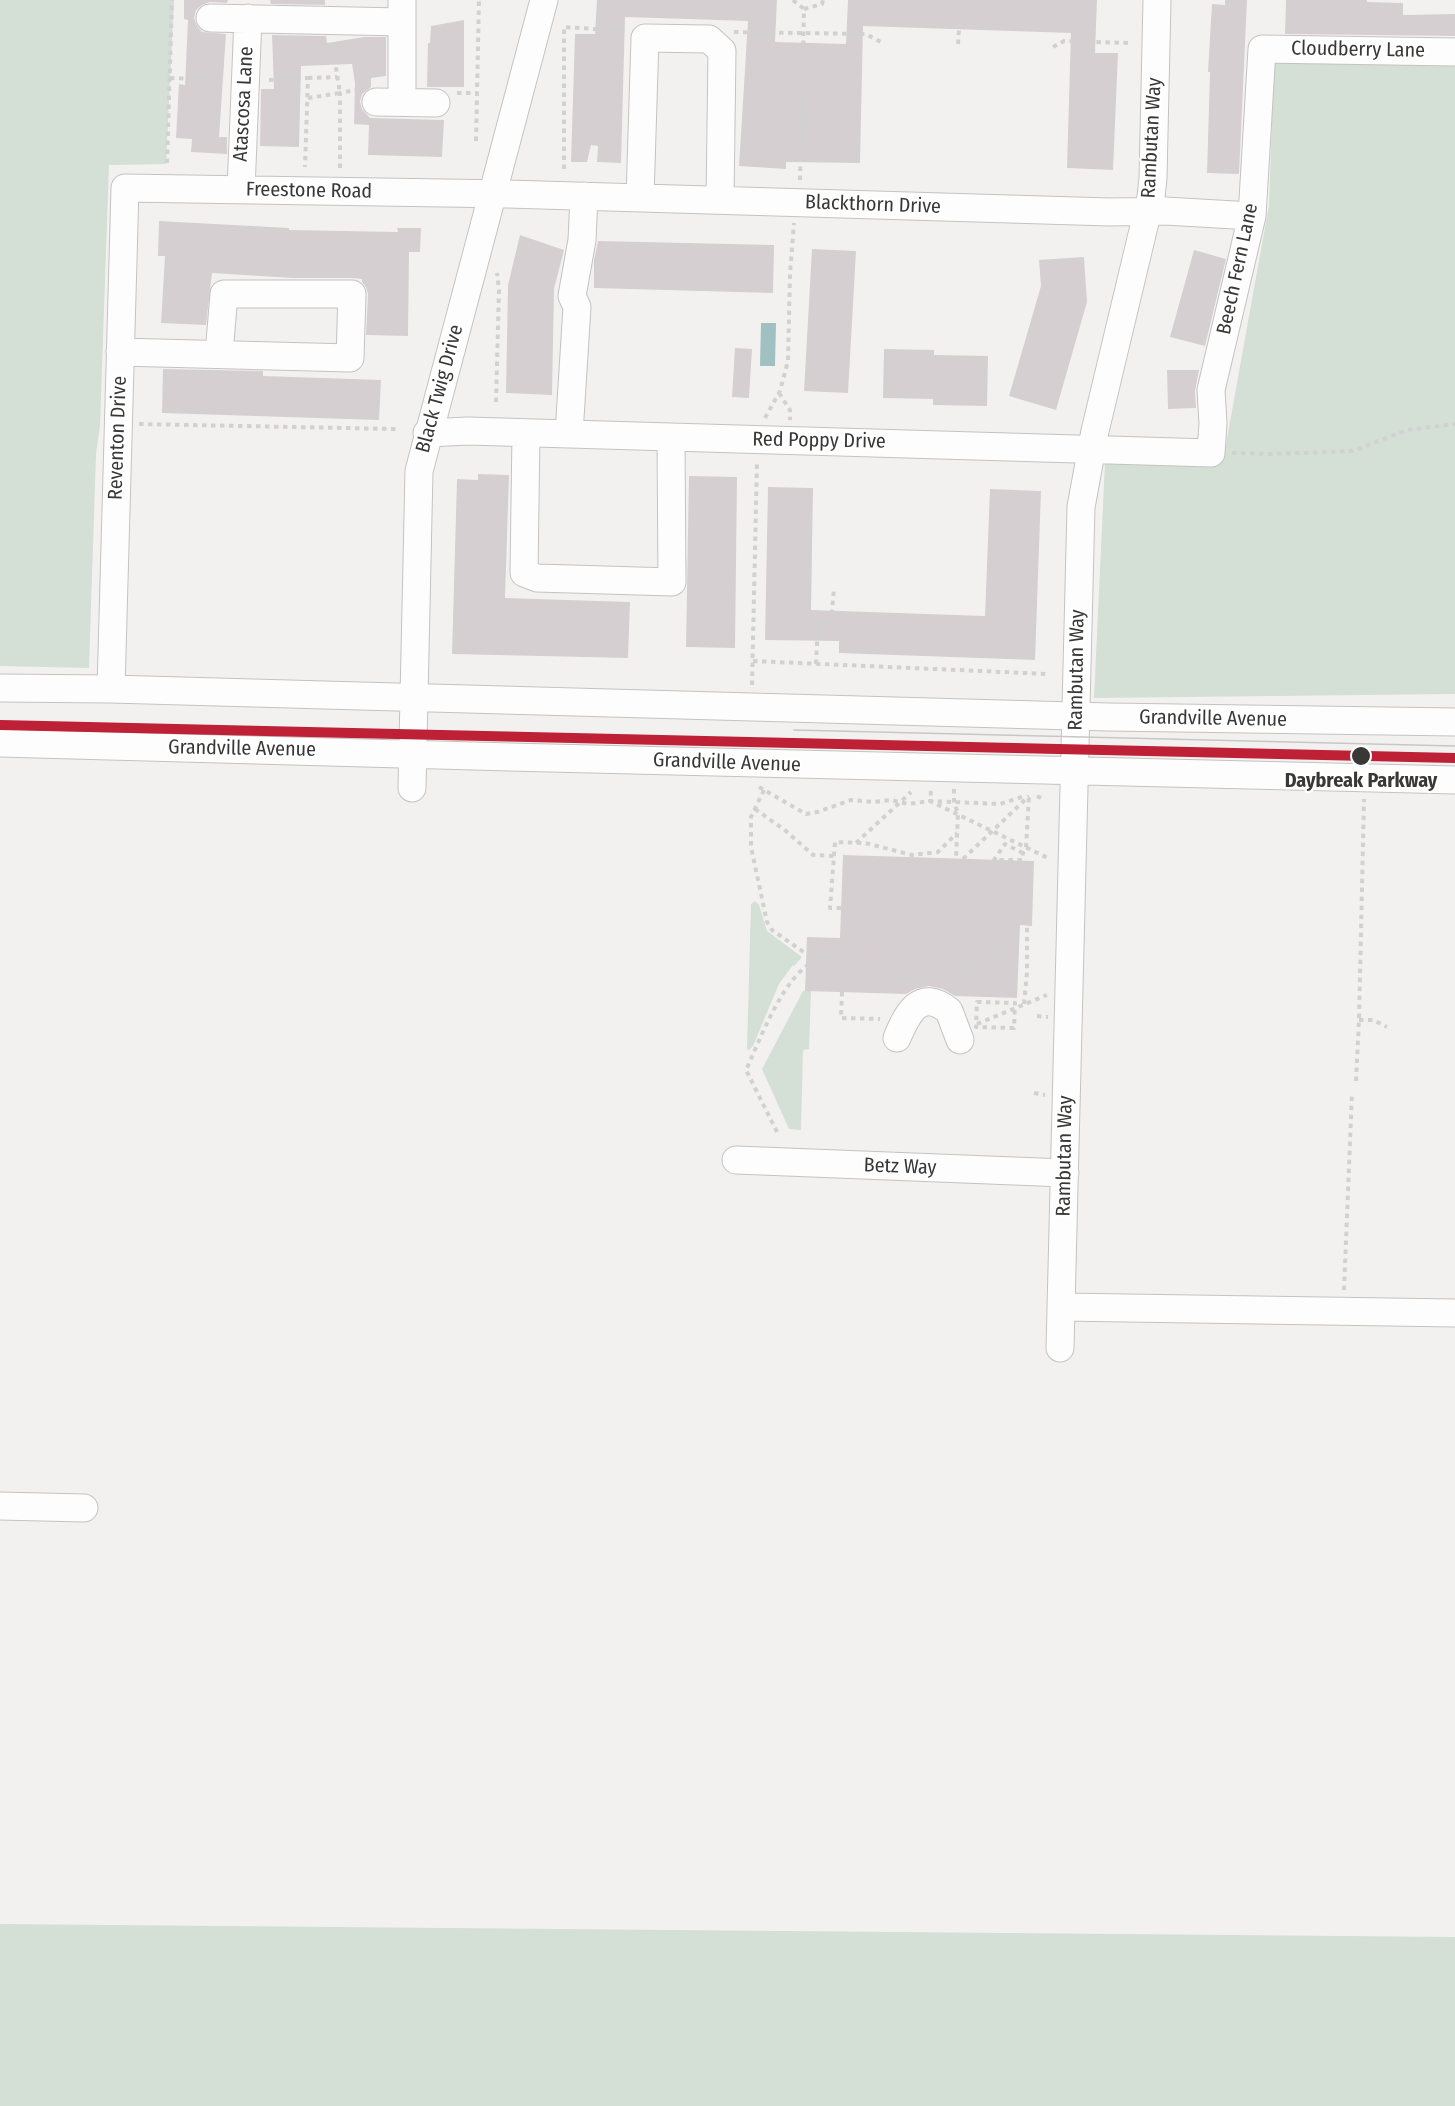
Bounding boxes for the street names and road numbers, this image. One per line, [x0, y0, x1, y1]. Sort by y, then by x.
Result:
street label: Cloudberry Lane [1291, 37, 1425, 63]
street label: Atascosa Lane [229, 46, 259, 162]
street label: Rambutan Way [1137, 77, 1167, 199]
street label: Freestone Road [246, 178, 372, 204]
street label: Blackthorn Drive [805, 191, 941, 219]
street label: Beech Fern Lane [1212, 201, 1264, 337]
street label: Black Twig Drive [411, 322, 469, 456]
street label: Reventon Drive [104, 376, 132, 500]
street label: Red Poppy Drive [752, 428, 886, 454]
street label: Rambutan Way [1064, 609, 1090, 731]
street label: Grandville Avenue [1139, 706, 1287, 732]
street label: Grandville Avenue [168, 736, 316, 762]
street label: Grandville Avenue [653, 748, 801, 778]
street label: Rambutan Way [1052, 1095, 1078, 1217]
street label: Betz Way [863, 1154, 937, 1180]

